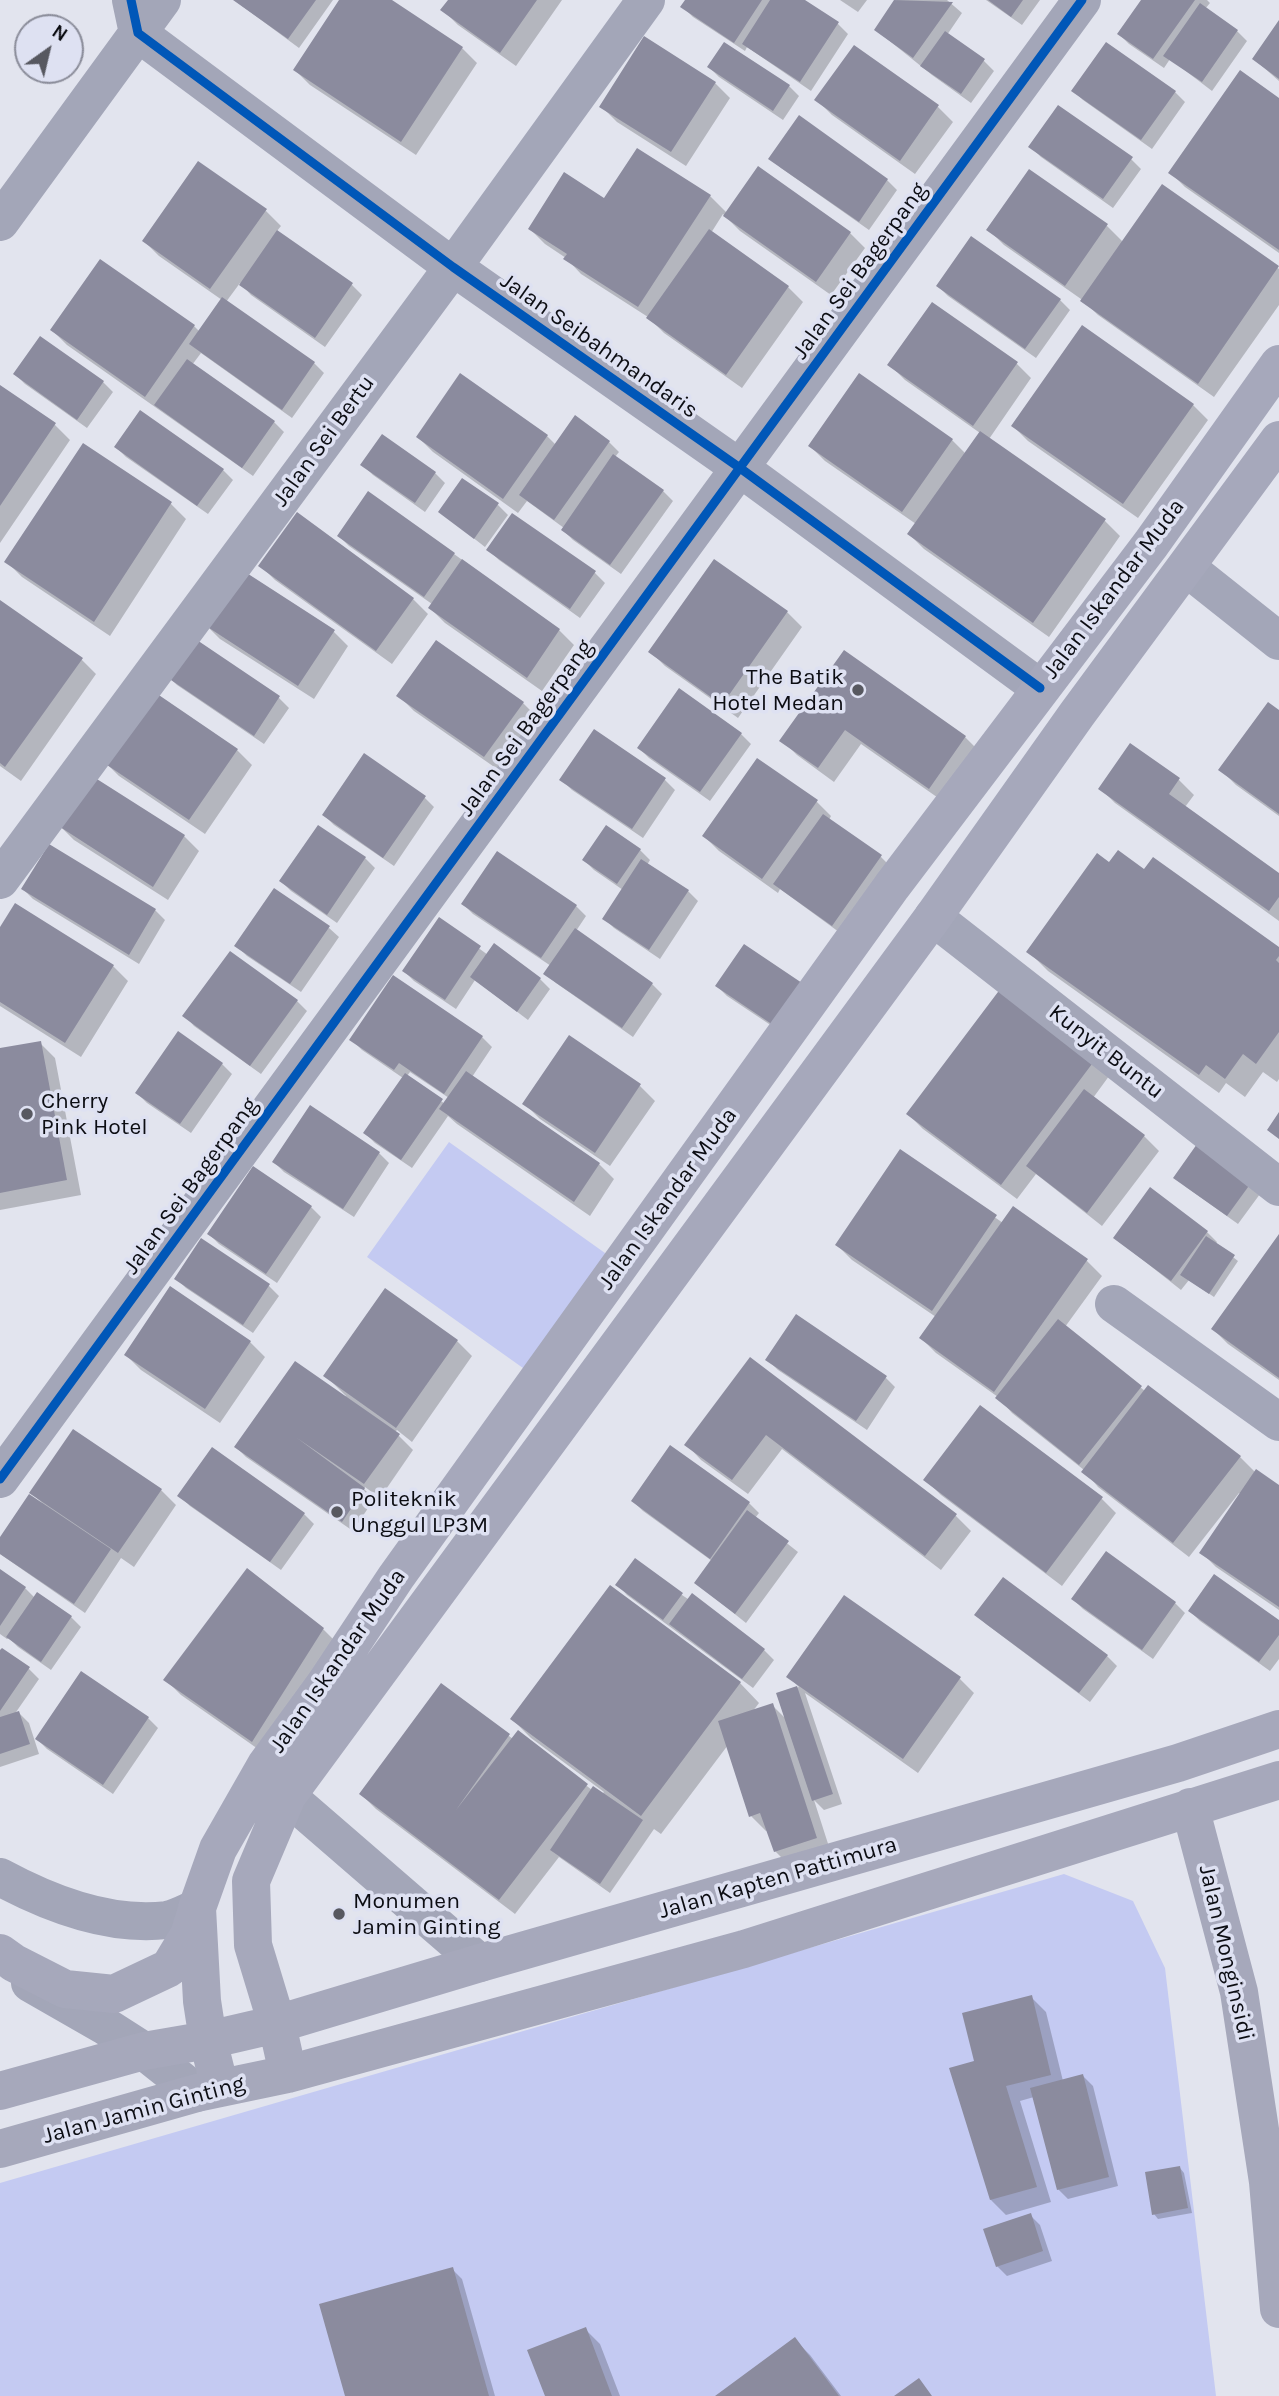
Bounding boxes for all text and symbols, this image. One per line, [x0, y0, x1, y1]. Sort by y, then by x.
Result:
north arrow [14, 14, 84, 84]
text: N [48, 20, 71, 46]
street label: Jalan Sei Bagerpang [787, 177, 933, 365]
street label: Jalan Seibahmandaris [495, 267, 703, 425]
street label: Jalan Sei Bertu [267, 370, 381, 512]
street label: Jalan Iskandar Muda [1037, 494, 1191, 684]
street label: Jalan Sei Bagerpang [453, 634, 599, 822]
place label: The Batik Hotel Medan [712, 663, 844, 717]
marker: The Batik Hotel Medan [850, 682, 866, 698]
street label: Kunyit Buntu [1043, 999, 1169, 1105]
place label: Cherry Pink Hotel [41, 1087, 148, 1141]
street label: Jalan Sei Bagerpang [118, 1092, 264, 1280]
street label: Jalan Iskandar Muda [593, 1103, 743, 1295]
marker: Cherry Pink Hotel [19, 1106, 35, 1122]
place label: Politeknik Unggul LP3M [351, 1485, 488, 1539]
marker: Politeknik Unggul LP3M [329, 1504, 345, 1520]
street label: Jalan Iskandar Muda [264, 1564, 412, 1758]
street label: Jalan Kapten Pattimura [656, 1831, 900, 1925]
street label: Jalan Monginsidi [1192, 1862, 1260, 2044]
place label: Monumen Jamin Ginting [353, 1887, 501, 1941]
marker: Monumen Jamin Ginting [331, 1906, 347, 1922]
street label: Jalan Jamin Ginting [40, 2070, 248, 2150]

